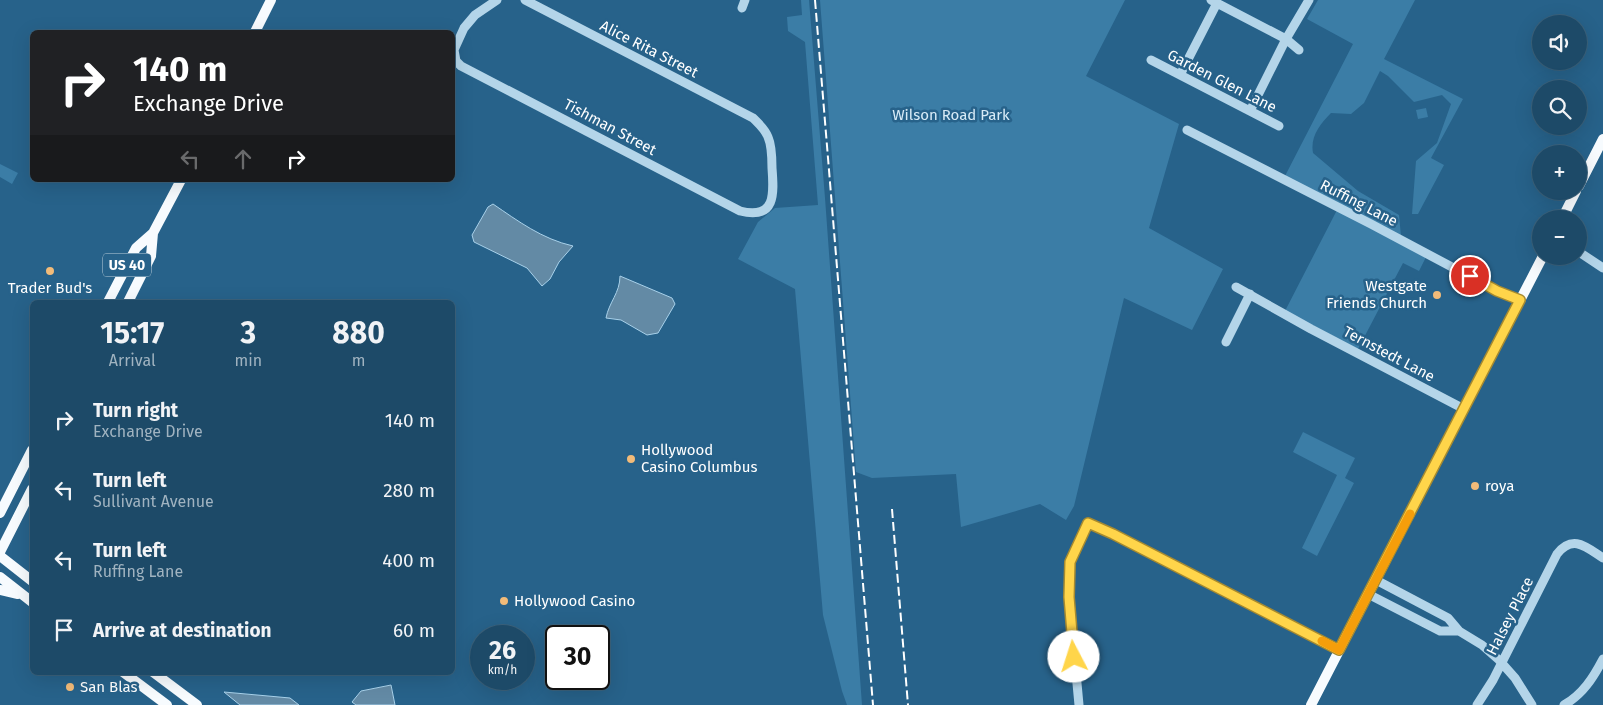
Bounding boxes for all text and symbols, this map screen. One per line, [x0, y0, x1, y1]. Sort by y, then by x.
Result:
map controls [1532, 15, 1587, 265]
button: sound [1532, 15, 1587, 70]
street label: Alice Rita Street [597, 17, 702, 82]
street label: Garden Glen Lane [1164, 46, 1280, 116]
text: 140 m [133, 48, 227, 90]
icon: right [50, 50, 115, 115]
button: search [1532, 80, 1587, 135]
text: Exchange Drive [133, 90, 284, 117]
street label: Tishman Street [561, 95, 660, 159]
park label: Wilson Road Park [892, 106, 1010, 124]
icon: left [176, 145, 204, 173]
icon: ahead [229, 145, 257, 173]
icon: right [282, 145, 310, 173]
button: + [1532, 145, 1587, 200]
street label: Ruffing Lane [1317, 176, 1401, 230]
button: − [1532, 210, 1587, 265]
road number: US 40 [103, 254, 151, 276]
pin [1449, 255, 1491, 297]
icon: arrive [1456, 262, 1484, 290]
marker: Trader Bud's [44, 265, 56, 277]
place label: Westgate Friends Church [1326, 277, 1427, 312]
place label: Trader Bud's [8, 279, 92, 297]
marker: Westgate Friends Church [1431, 289, 1443, 301]
text: 15:17 [100, 315, 164, 351]
text: 3 [241, 315, 256, 351]
text: 880 [332, 315, 385, 351]
street label: Ternstedt Lane [1340, 322, 1438, 386]
text: Arrival [109, 351, 156, 370]
text: min [235, 351, 262, 370]
text: m [352, 351, 365, 370]
text: Turn right [93, 399, 178, 422]
icon: right [50, 406, 78, 434]
text: 140 m [385, 409, 435, 432]
text: Exchange Drive [93, 422, 203, 441]
place label: Hollywood Casino Columbus [641, 441, 758, 476]
marker: Hollywood Casino Columbus [625, 453, 637, 465]
text: Turn left [93, 469, 167, 492]
icon: left [50, 476, 78, 504]
place label: roya [1485, 477, 1514, 495]
text: 280 m [383, 479, 435, 502]
marker: roya [1469, 480, 1481, 492]
text: Sullivant Avenue [93, 492, 214, 511]
text: Turn left [93, 539, 167, 562]
icon: left [50, 546, 78, 574]
text: 400 m [382, 549, 435, 572]
text: Ruffing Lane [93, 562, 183, 581]
street label: Halsey Place [1483, 574, 1537, 658]
place label: Hollywood Casino [514, 592, 635, 610]
marker: Hollywood Casino [498, 595, 510, 607]
icon: arrive [50, 616, 78, 644]
text: Arrive at destination [93, 619, 272, 642]
text: 60 m [393, 619, 435, 642]
speed limit sign: 30 [545, 625, 610, 690]
position arrow [1047, 630, 1099, 682]
text: 26 [489, 636, 516, 666]
text: km/h [488, 663, 517, 677]
place label: San Blas [80, 678, 138, 696]
marker: San Blas [64, 681, 76, 693]

